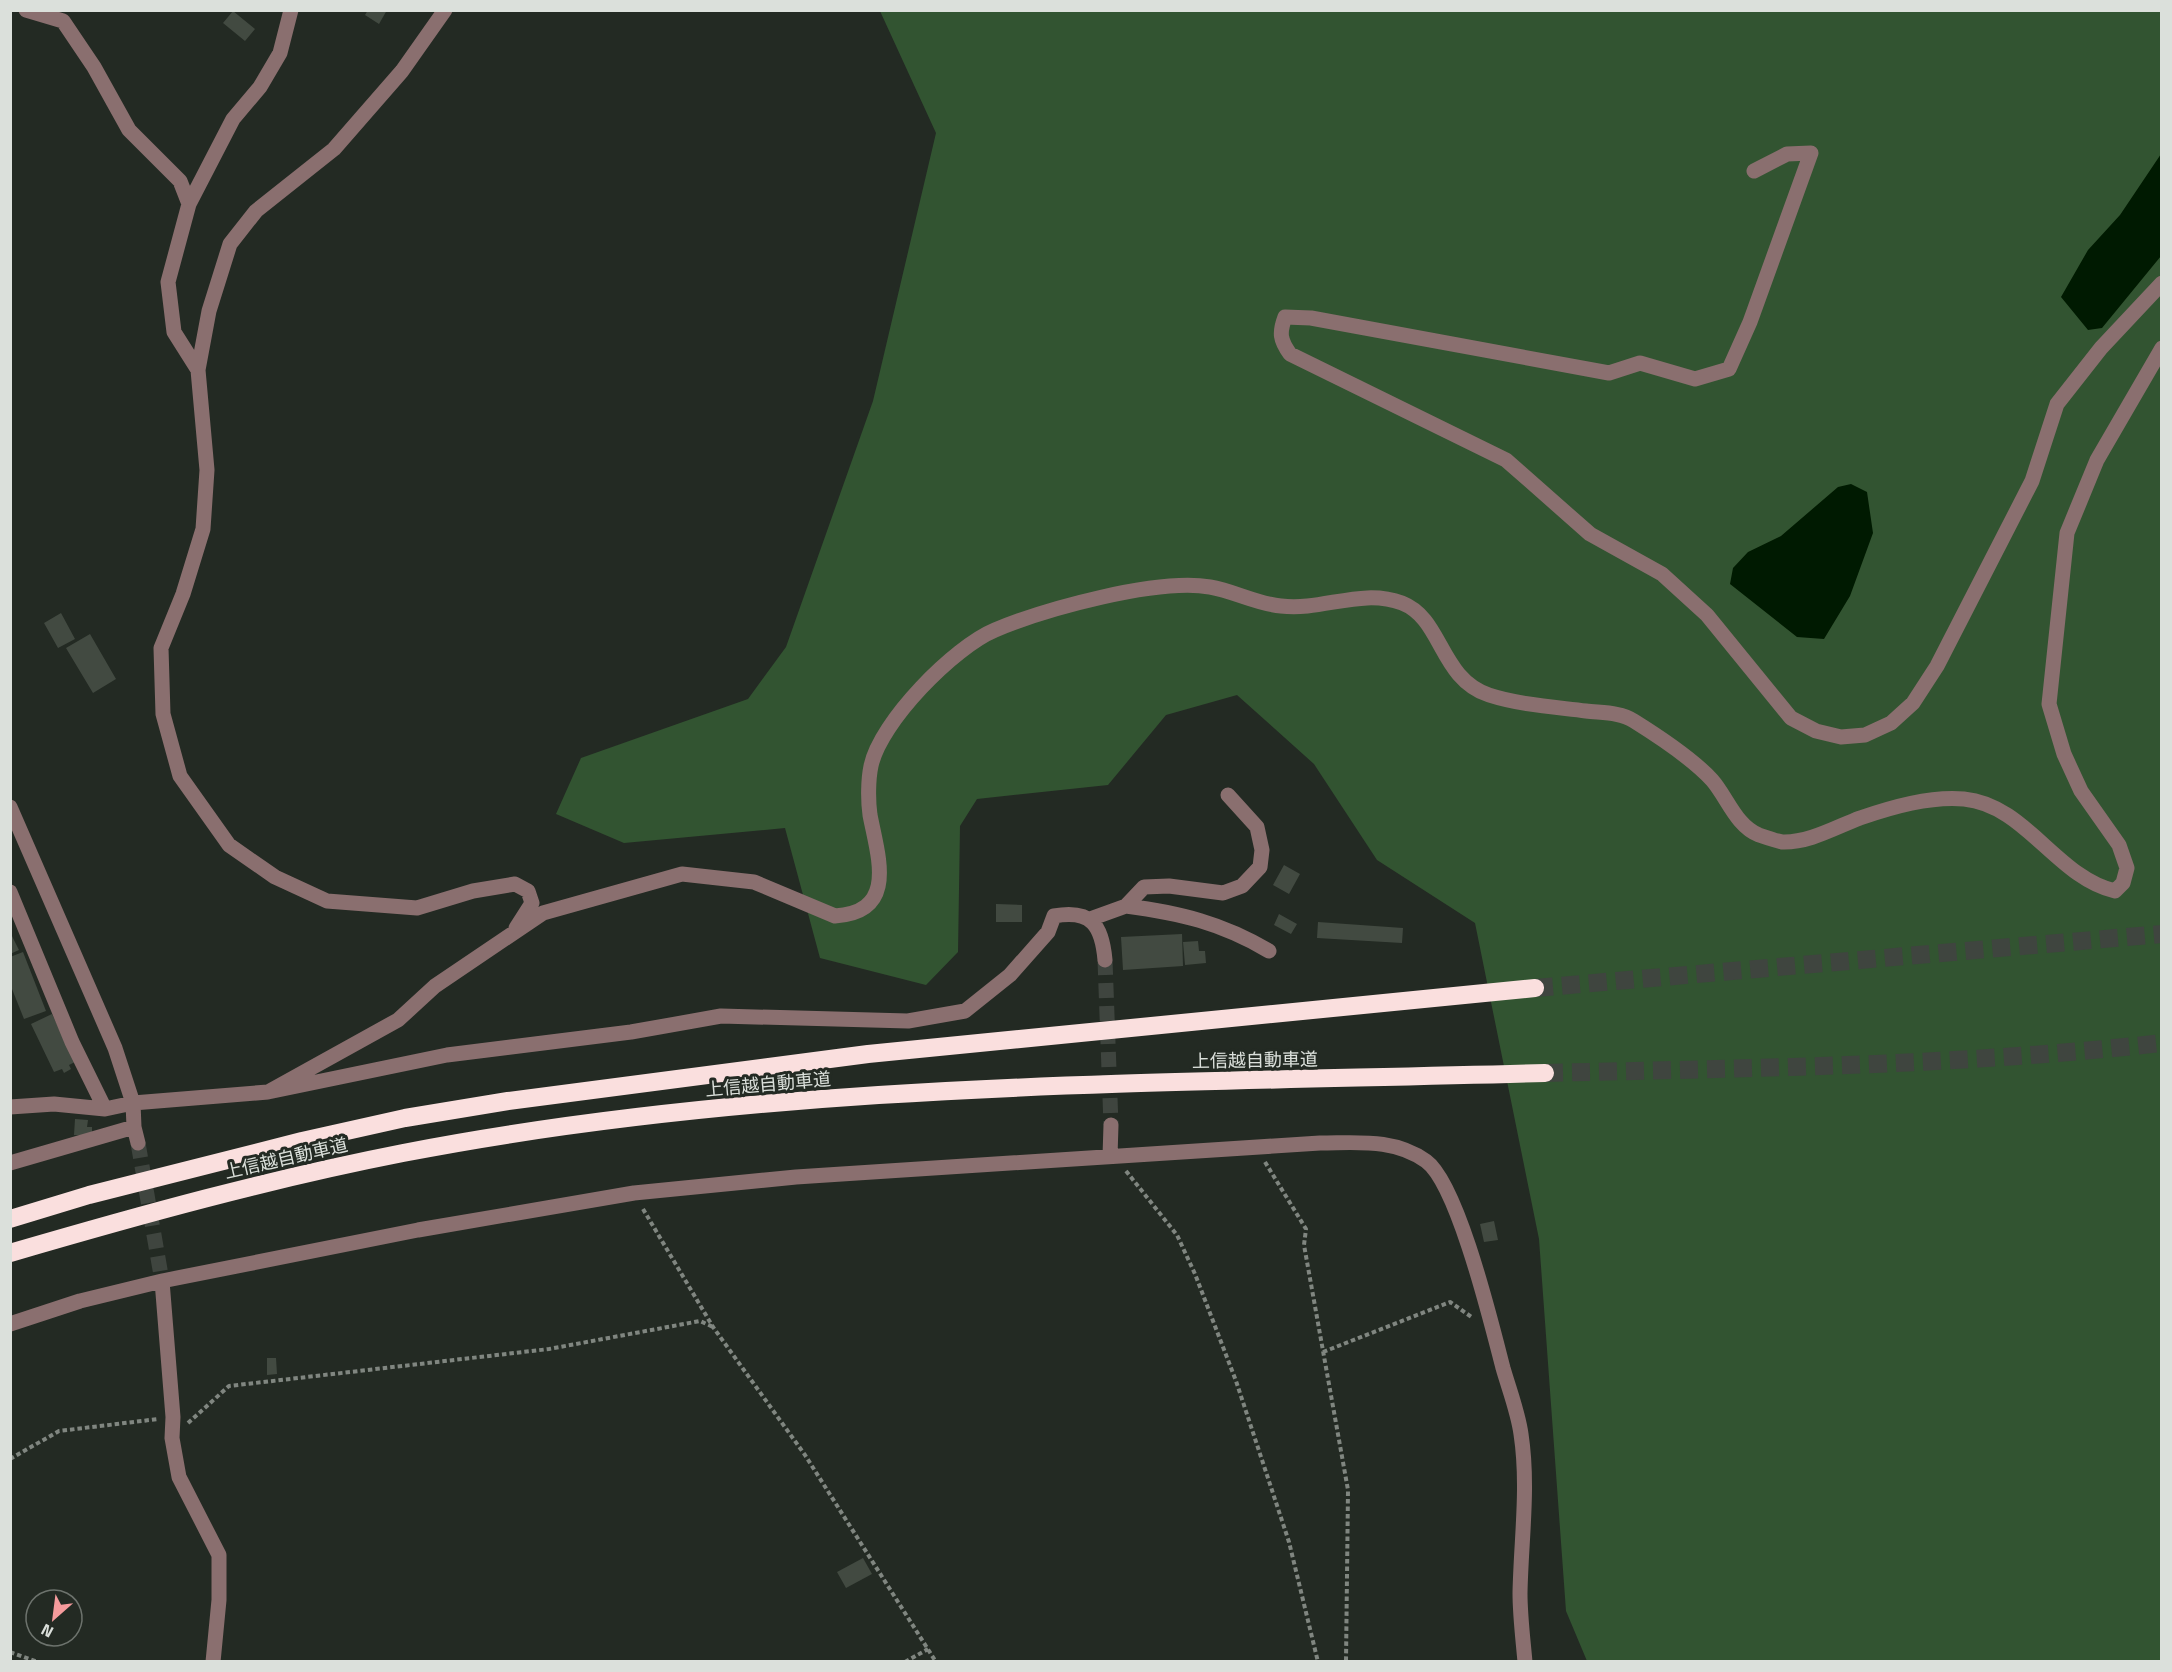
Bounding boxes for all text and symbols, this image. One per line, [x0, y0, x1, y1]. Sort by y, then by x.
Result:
street label: 上信越自動車道 [1192, 1045, 1318, 1075]
street label: 上信越自動車道 [704, 1065, 832, 1103]
street label: 上信越自動車道 [222, 1131, 350, 1185]
north arrow [24, 1588, 84, 1648]
text: N [36, 1618, 57, 1644]

